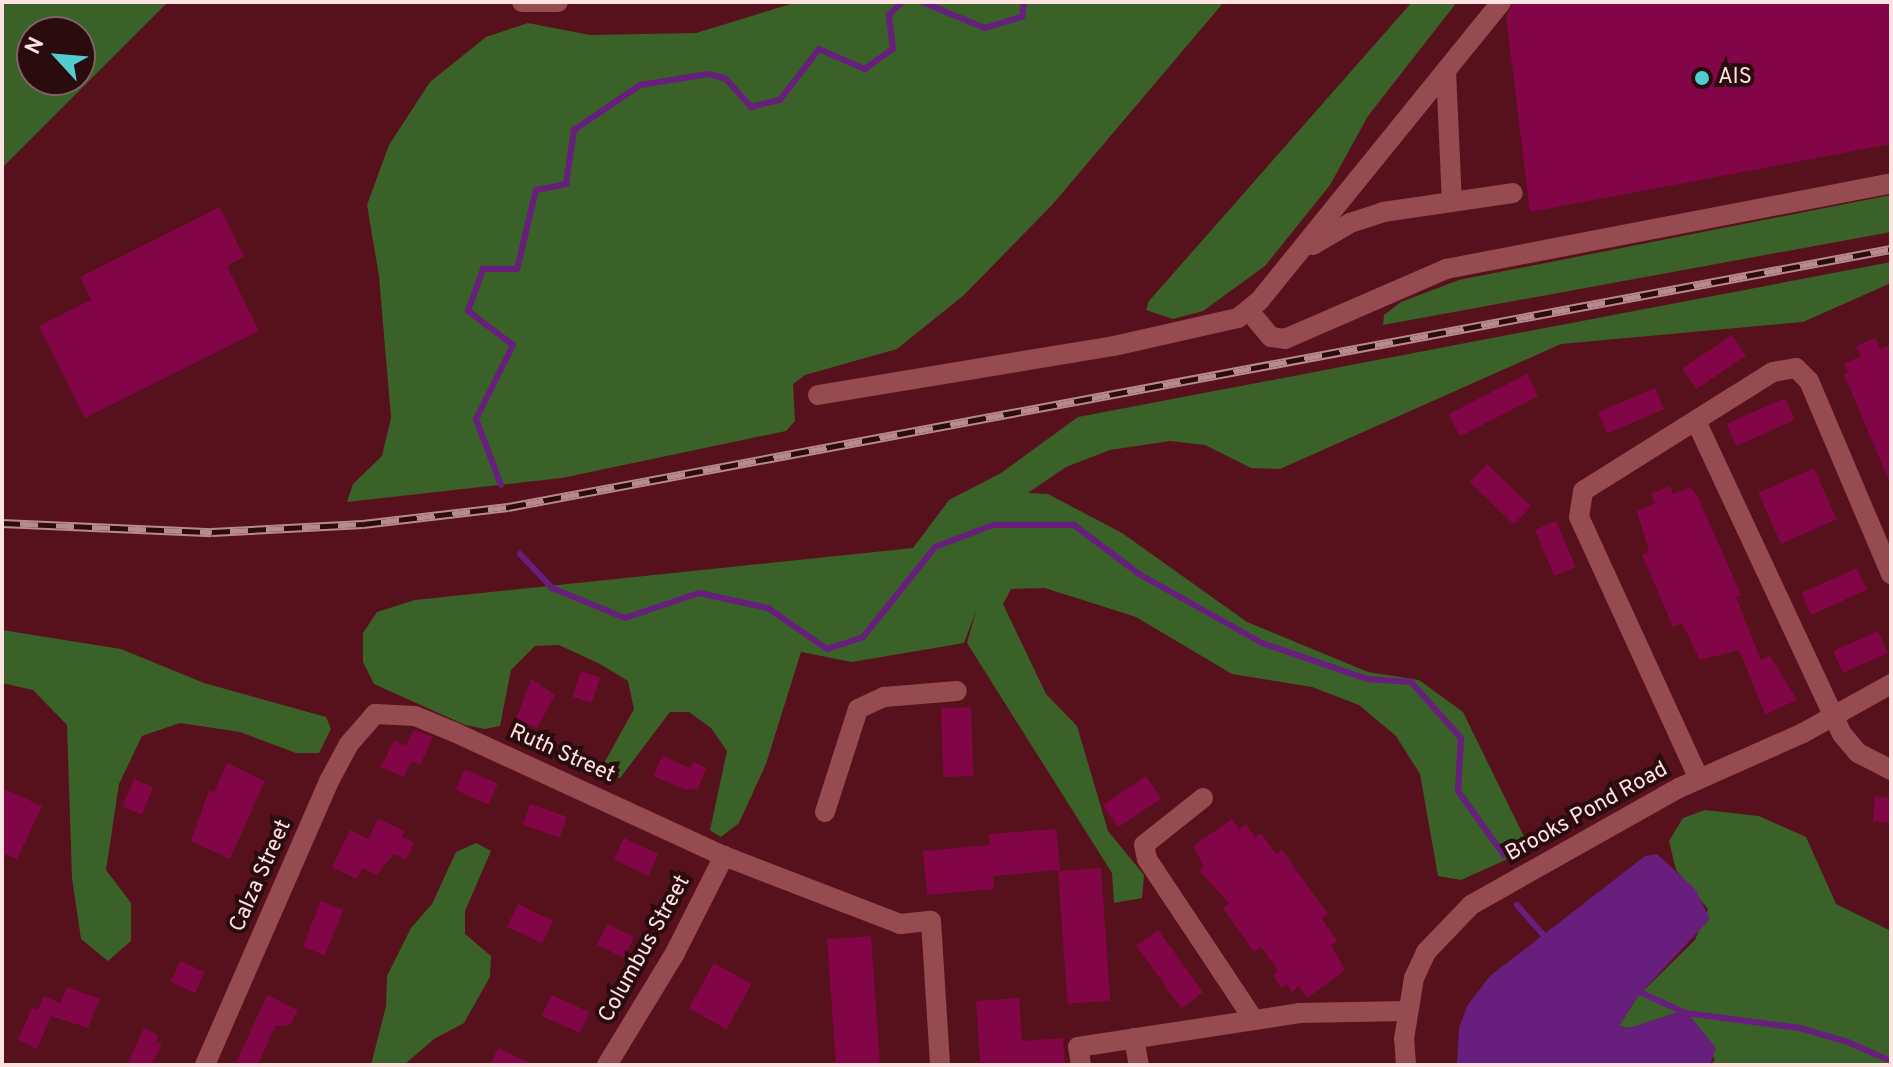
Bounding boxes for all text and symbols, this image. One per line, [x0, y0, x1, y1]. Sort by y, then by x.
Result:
north arrow [16, 16, 96, 96]
text: N [20, 33, 51, 59]
place label: AIS [1718, 65, 1752, 91]
marker: AIS [1693, 69, 1711, 87]
street label: Ruth Street [505, 719, 619, 789]
street label: Brooks Pond Road [1501, 756, 1673, 868]
street label: Calza Street [225, 816, 297, 936]
street label: Columbus Street [594, 871, 696, 1027]

